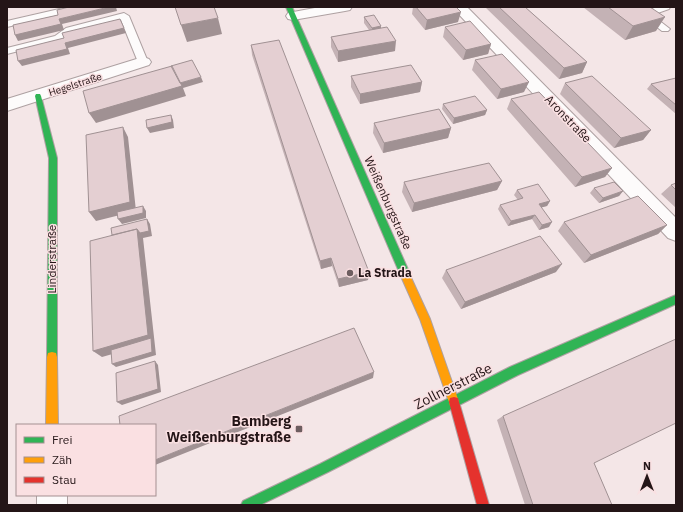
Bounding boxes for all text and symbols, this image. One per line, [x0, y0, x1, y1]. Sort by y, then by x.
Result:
street label: Hegelstraße [47, 70, 104, 99]
street label: Aronstraße [542, 92, 595, 146]
street label: Weißenburgstraße [361, 154, 416, 252]
street label: Linderstraße [44, 224, 59, 293]
place label: La Strada [358, 265, 412, 280]
marker: La Strada [345, 268, 355, 278]
street label: Zollnerstraße [411, 359, 495, 413]
place label: Bamberg Weißenburgstraße [166, 412, 291, 446]
legend [16, 424, 156, 496]
marker: Bamberg Weißenburgstraße [294, 424, 304, 434]
text: Frei [52, 432, 72, 447]
text: Zäh [52, 452, 72, 467]
north arrow [627, 456, 667, 496]
text: N [643, 459, 651, 473]
text: Stau [52, 472, 76, 487]

